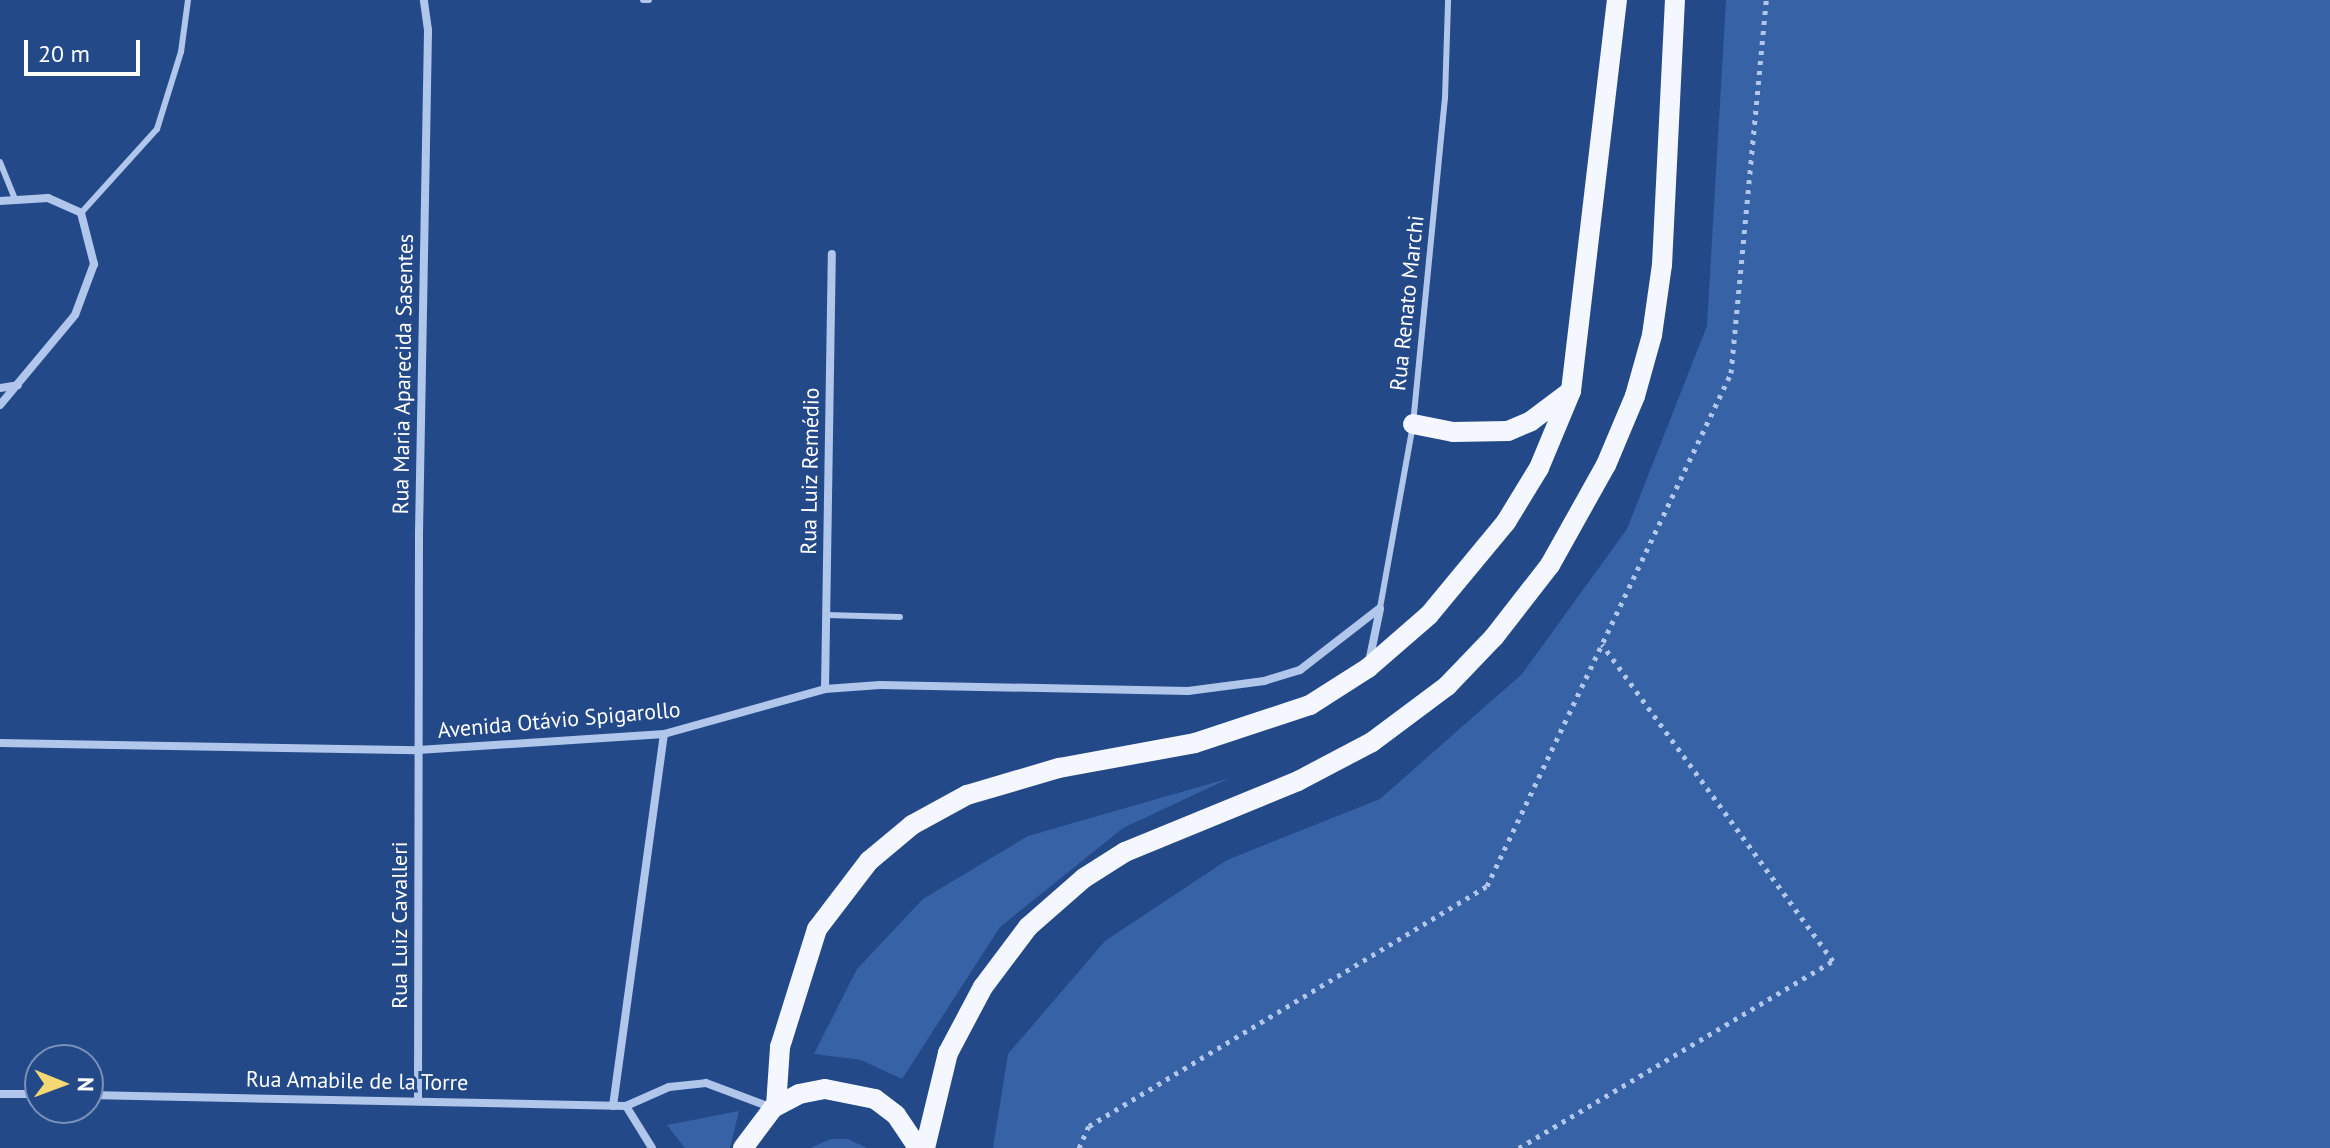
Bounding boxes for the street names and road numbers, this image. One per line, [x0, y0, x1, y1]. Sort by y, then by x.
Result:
street label: Rua Renato Marchi [1385, 214, 1429, 392]
street label: Rua Maria Aparecida Sasentes [387, 233, 419, 515]
street label: Rua Luiz Remédio [795, 387, 825, 555]
street label: Avenida Otávio Spigarollo [436, 696, 682, 744]
street label: Rua Luiz Cavalleri [387, 841, 413, 1009]
street label: Rua Amabile de la Torre [245, 1066, 469, 1096]

